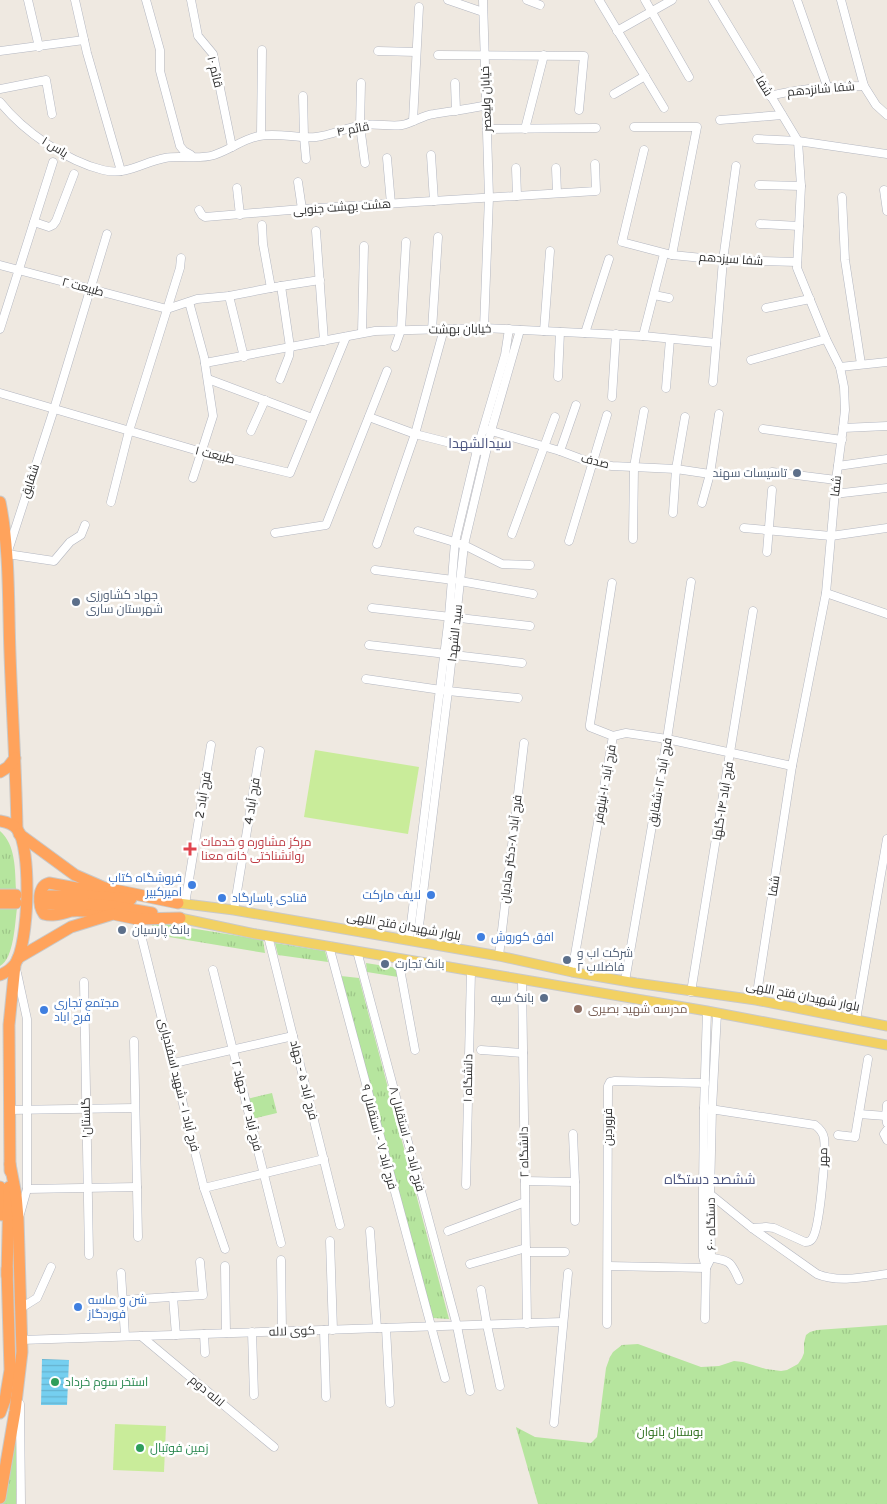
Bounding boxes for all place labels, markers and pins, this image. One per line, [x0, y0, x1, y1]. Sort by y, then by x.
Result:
place label: تاسیسات سهند [713, 466, 788, 480]
marker: تاسیسات سهند [791, 467, 803, 479]
place label: جهاد کشاورزی شهرستان ساری [86, 588, 163, 616]
marker: جهاد کشاورزی شهرستان ساری [70, 596, 82, 608]
place label: مرکز مشاوره و خدمات روانشناختی خانه معنا [201, 835, 311, 863]
marker: مرکز مشاوره و خدمات روانشناختی خانه معنا [183, 842, 197, 856]
place label: فروشگاه کتاب امیرکبیر [108, 871, 182, 899]
marker: فروشگاه کتاب امیرکبیر [186, 879, 198, 891]
place label: لایف مارکت [363, 888, 421, 902]
marker: لایف مارکت [425, 889, 437, 901]
place label: قنادی پاسارگاد [232, 891, 307, 907]
marker: قنادی پاسارگاد [216, 892, 228, 904]
place label: بانک پارسیان [132, 923, 190, 939]
marker: بانک پارسیان [116, 924, 128, 936]
place label: افق کوروش [491, 930, 554, 944]
marker: افق کوروش [475, 931, 487, 943]
place label: شرکت اب و فاضلاب ۲ [577, 946, 633, 974]
marker: شرکت اب و فاضلاب ۲ [561, 954, 573, 966]
place label: بانک تجارت [395, 957, 445, 971]
marker: بانک تجارت [379, 958, 391, 970]
place label: بانک سپه [491, 991, 534, 1006]
marker: بانک سپه [538, 992, 550, 1004]
place label: مجتمع تجاری فرح اباد [54, 996, 119, 1025]
place label: مدرسه شهید بصیری [588, 1002, 688, 1016]
marker: مدرسه شهید بصیری [572, 1003, 584, 1015]
marker: مجتمع تجاری فرح اباد [38, 1004, 50, 1016]
place label: شن و ماسه فوردگاز [87, 1293, 147, 1321]
marker: شن و ماسه فوردگاز [72, 1301, 84, 1313]
place label: استخر سوم خرداد [65, 1375, 148, 1390]
marker: استخر سوم خرداد [49, 1376, 61, 1388]
place label: زمین فوتبال [150, 1441, 208, 1455]
marker: زمین فوتبال [134, 1442, 146, 1454]

